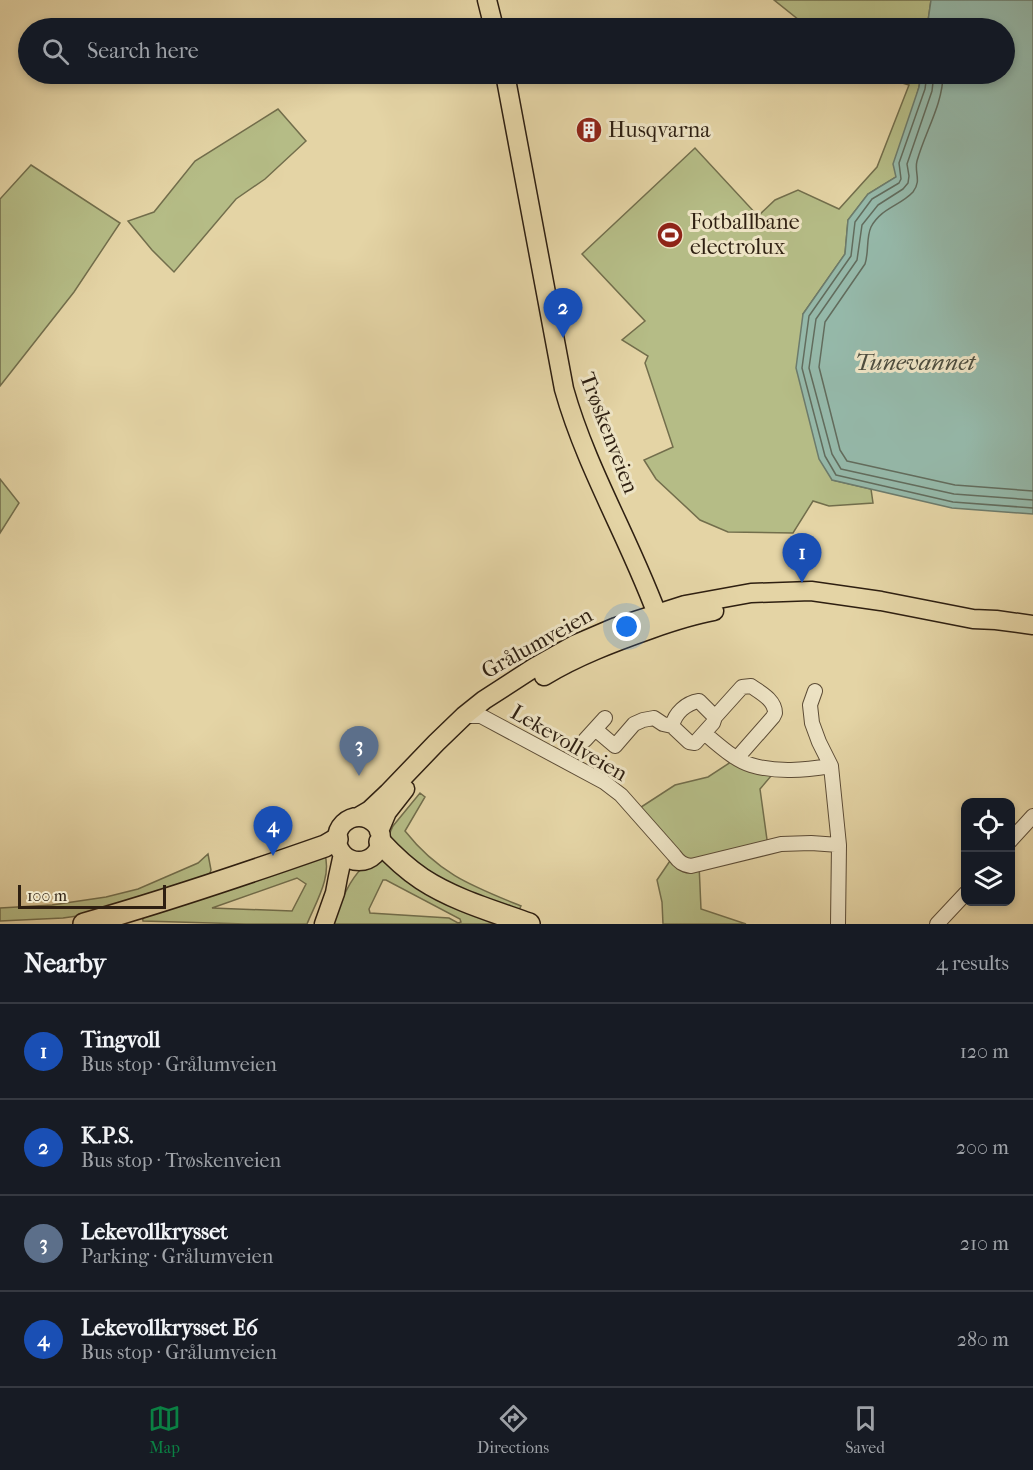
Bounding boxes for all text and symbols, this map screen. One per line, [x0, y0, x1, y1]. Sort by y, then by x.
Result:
search box [18, 18, 1015, 84]
icon: search [39, 35, 72, 68]
text: Search here [87, 38, 199, 64]
building icon: Husqvarna [574, 115, 604, 145]
place label: Husqvarna [608, 117, 711, 143]
place label: Fotballbane electrolux [690, 209, 800, 260]
sports icon: Fotballbane electrolux [655, 220, 685, 250]
pin: 2 [544, 288, 582, 338]
water label: Tunevannet [855, 348, 977, 376]
street label: Trøskenveien [574, 369, 644, 497]
pin: 1 [782, 534, 822, 583]
street label: Grålumveien [477, 602, 597, 684]
your location [612, 612, 641, 641]
street label: Lekevollveien [506, 699, 632, 787]
pin: 3 [340, 726, 378, 776]
map controls [961, 798, 1015, 906]
button: locate [961, 798, 1015, 852]
pin: 4 [254, 806, 292, 856]
button: layers [961, 852, 1015, 906]
scale bar [18, 882, 166, 910]
text: 100 m [27, 886, 67, 905]
text: Nearby [24, 948, 106, 979]
text: 4 results [936, 952, 1009, 975]
text: Tingvoll [81, 1027, 160, 1053]
text: 1 [40, 1040, 47, 1063]
text: 120 m [960, 1040, 1009, 1063]
text: Bus stop · Grålumveien [81, 1053, 277, 1076]
text: K.P.S. [81, 1123, 134, 1149]
text: 2 [38, 1136, 49, 1159]
text: 200 m [956, 1136, 1009, 1159]
text: Bus stop · Trøskenveien [81, 1149, 281, 1172]
text: Lekevollkrysset [81, 1219, 228, 1245]
text: 3 [39, 1232, 48, 1255]
text: 210 m [960, 1232, 1009, 1255]
text: Parking · Grålumveien [81, 1245, 273, 1268]
text: Lekevollkrysset E6 [81, 1315, 258, 1341]
text: 4 [38, 1328, 49, 1351]
text: 280 m [957, 1328, 1009, 1351]
text: Bus stop · Grålumveien [81, 1341, 277, 1364]
tab: Map [148, 1402, 181, 1457]
tab: Directions [477, 1402, 549, 1457]
tab: Saved [845, 1402, 885, 1457]

